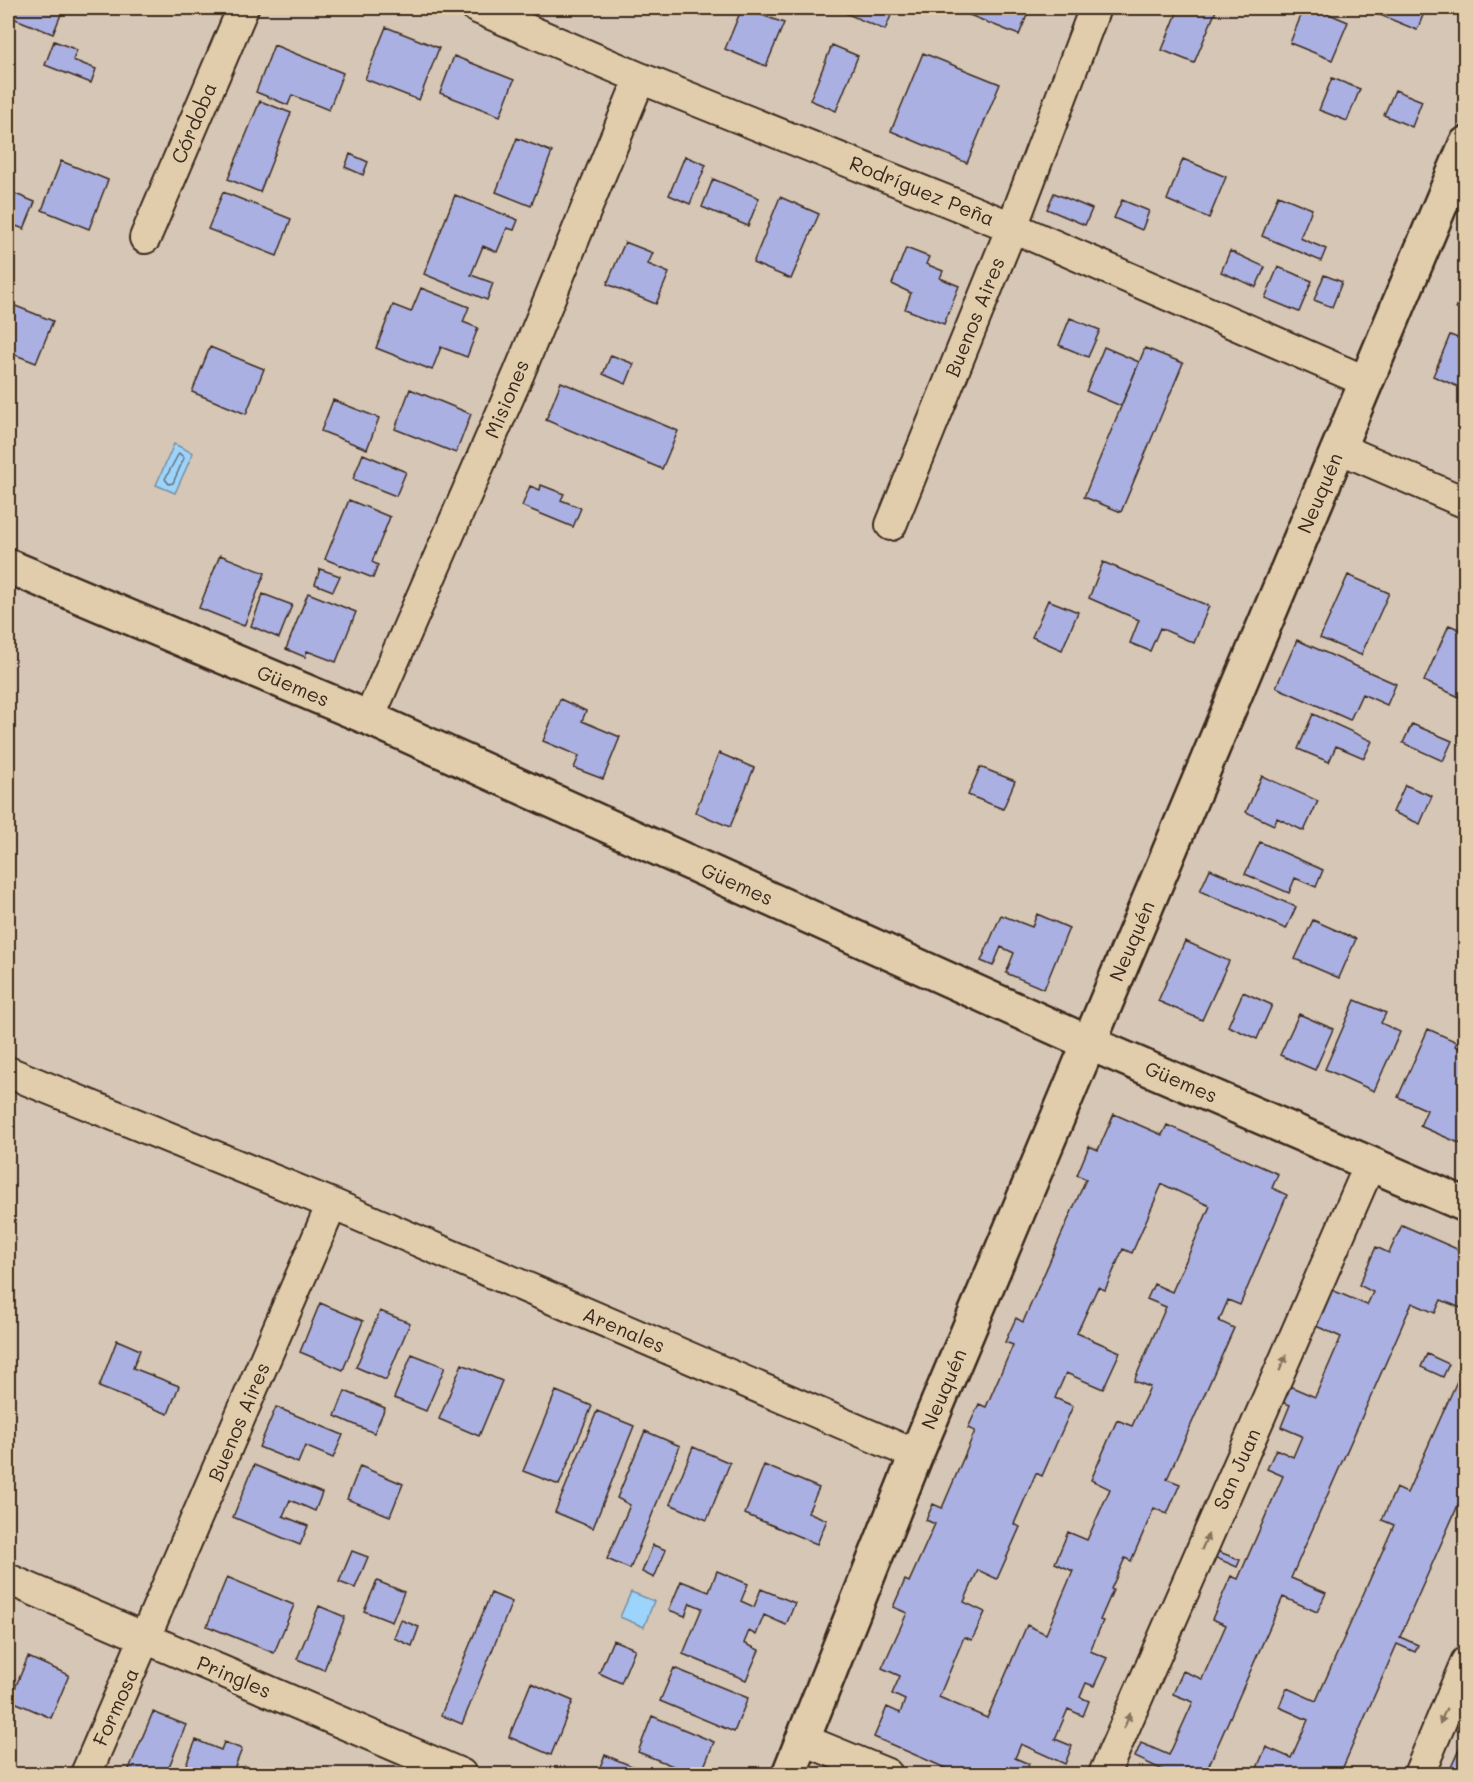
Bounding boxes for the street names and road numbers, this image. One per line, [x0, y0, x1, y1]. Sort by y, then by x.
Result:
street label: Córdoba [164, 78, 222, 167]
street label: Rodríguez Peña [846, 149, 999, 231]
street label: Buenos Aires [938, 253, 1010, 380]
street label: Misiones [478, 355, 534, 442]
street label: Neuquén [1290, 448, 1348, 537]
street label: Güemes [253, 658, 334, 712]
street label: Güemes [697, 856, 777, 910]
street label: Neuquén [1102, 896, 1160, 985]
street label: Güemes [1141, 1054, 1222, 1108]
street label: Arenales [579, 1300, 669, 1358]
street label: Neuquén [914, 1344, 972, 1433]
street label: Buenos Aires [201, 1358, 275, 1485]
street label: San Juan [1207, 1424, 1266, 1513]
street label: Pringles [193, 1649, 275, 1703]
street label: Formosa [86, 1663, 144, 1750]

